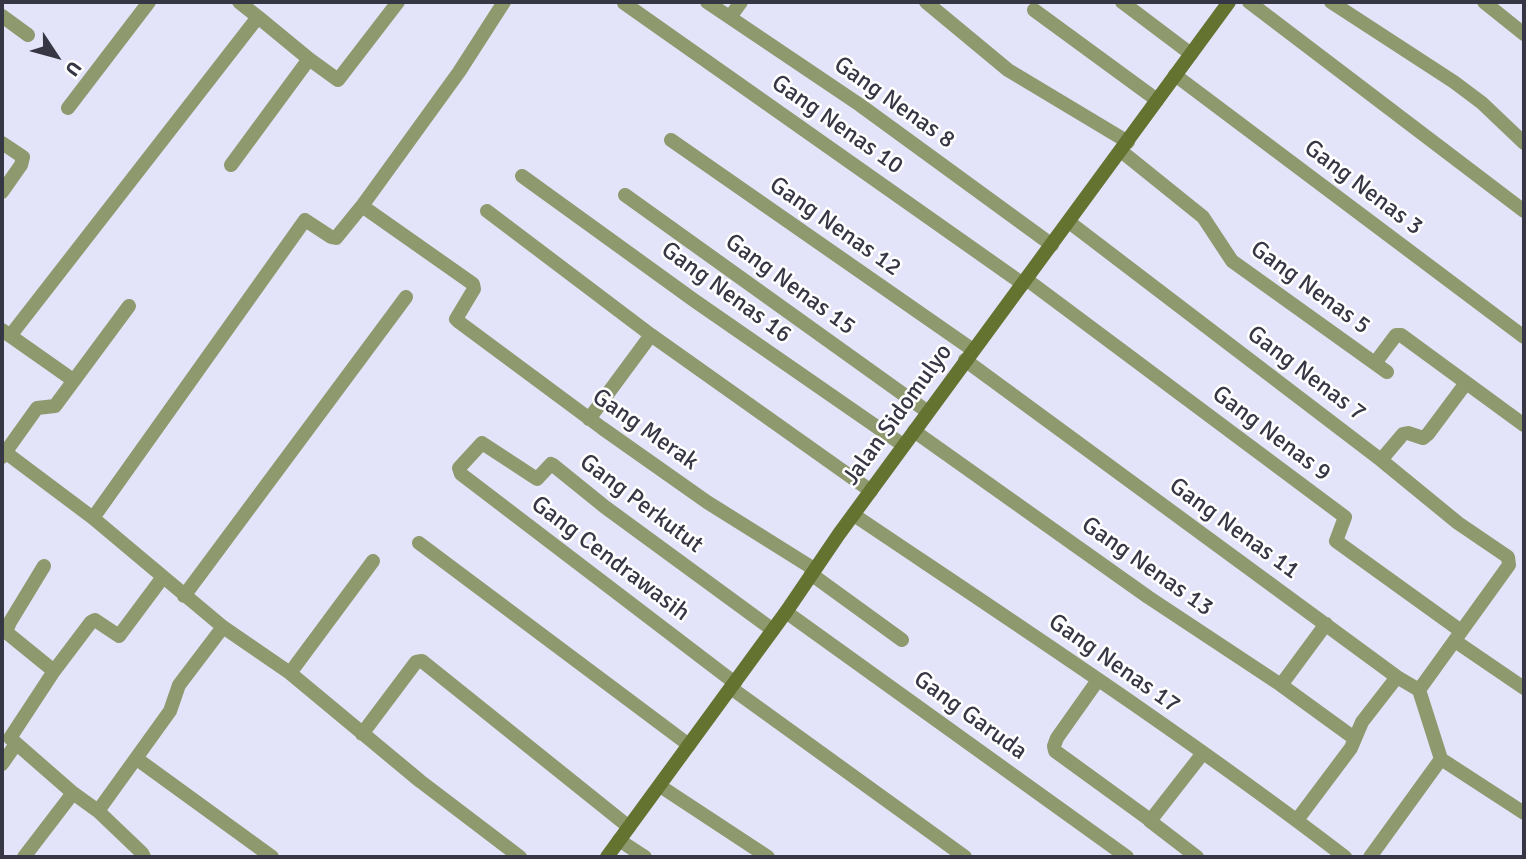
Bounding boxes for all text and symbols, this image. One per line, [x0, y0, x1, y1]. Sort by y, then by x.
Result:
north arrow [21, 21, 91, 91]
street label: Gang Nenas 8 [828, 51, 960, 155]
text: U [60, 56, 86, 81]
street label: Gang Nenas 10 [766, 69, 908, 181]
street label: Gang Nenas 3 [1298, 134, 1428, 242]
street label: Gang Nenas 12 [764, 171, 906, 283]
street label: Gang Nenas 15 [719, 228, 861, 342]
street label: Gang Nenas 5 [1245, 235, 1375, 341]
street label: Gang Nenas 16 [655, 236, 797, 350]
street label: Gang Nenas 7 [1241, 320, 1371, 428]
street label: Jalan Sidomulyo [837, 339, 959, 491]
street label: Gang Nenas 9 [1206, 380, 1336, 488]
street label: Gang Merak [586, 383, 704, 477]
street label: Gang Perkutut [574, 448, 708, 560]
street label: Gang Nenas 11 [1163, 472, 1305, 586]
street label: Gang Cendrawasih [525, 490, 695, 628]
street label: Gang Nenas 13 [1076, 511, 1218, 623]
street label: Gang Nenas 17 [1043, 608, 1185, 720]
street label: Gang Garuda [908, 665, 1032, 767]

